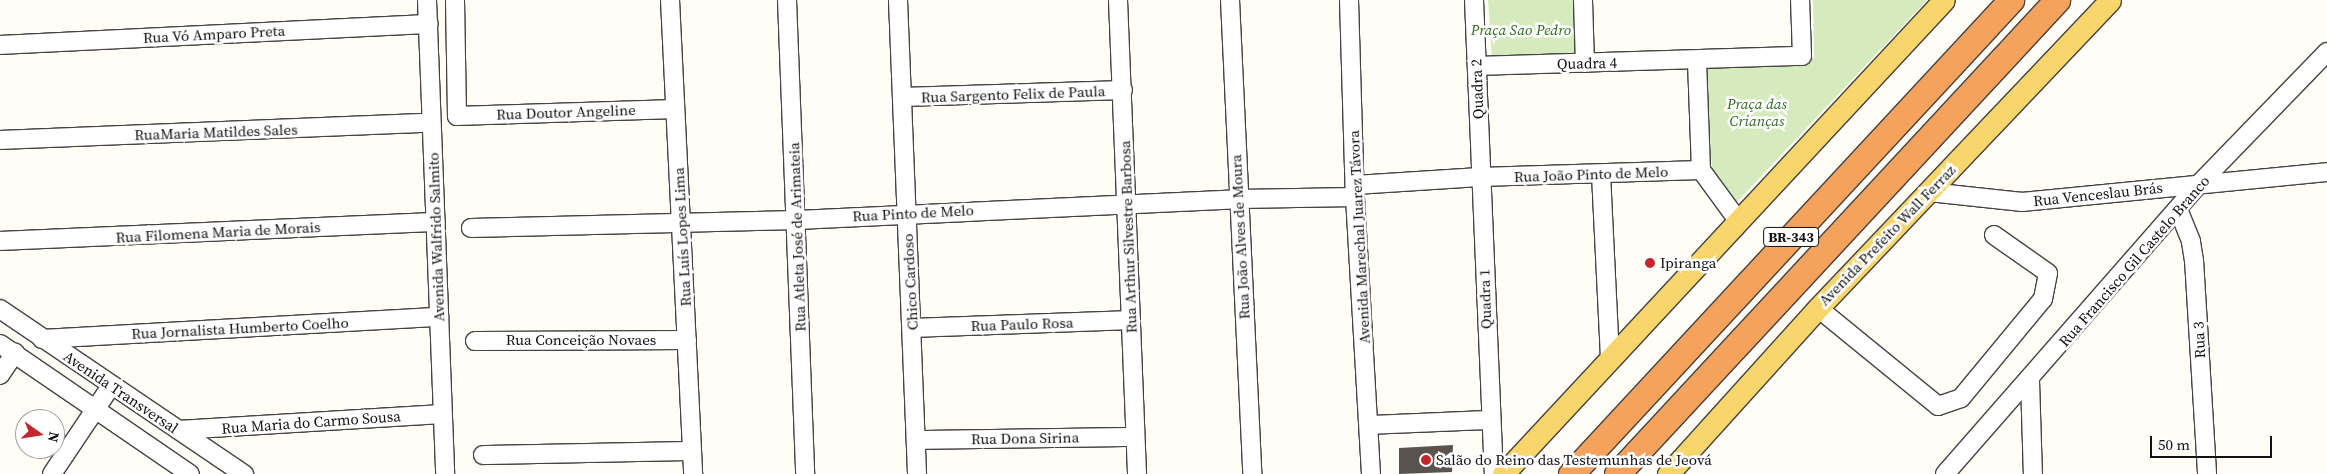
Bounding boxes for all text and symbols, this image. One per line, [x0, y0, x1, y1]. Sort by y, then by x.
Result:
street label: Rua Vó Amparo Preta [142, 21, 286, 47]
park label: Praça Sao Pedro [1471, 21, 1571, 39]
street label: Quadra 4 [1557, 53, 1617, 73]
street label: Quadra 2 [1467, 59, 1487, 119]
street label: Rua Sargento Felix de Paula [920, 82, 1106, 106]
park label: Praça das Crianças [1727, 94, 1787, 129]
street label: Rua Doutor Angeline [496, 101, 636, 123]
street label: RuaMaria Matildes Sales [134, 120, 298, 144]
street label: Avenida Marechal Juarez Távora [1344, 130, 1374, 344]
street label: Rua Arthur Silvestre Barbosa [1116, 140, 1140, 334]
street label: Rua Atleta José de Arimateia [785, 142, 809, 332]
street label: Avenida Walfrido Salmito [424, 152, 448, 322]
street label: Rua João Alves de Moura [1227, 154, 1253, 320]
street label: Avenida Prefeito Wall Ferraz [1815, 161, 1959, 309]
street label: Rua João Pinto de Melo [1513, 162, 1669, 186]
street label: Rua Luís Lopes Lima [669, 167, 695, 307]
street label: Rua Francisco Gil Castelo Branco [2055, 172, 2213, 350]
street label: Rua Venceslau Brás [2032, 178, 2164, 210]
street label: Rua Pinto de Melo [852, 201, 974, 225]
street label: Rua Filomena Maria de Morais [115, 218, 321, 246]
road number: BR-343 [1762, 226, 1820, 248]
street label: Chico Cardoso [898, 233, 922, 331]
place label: Ipiranga [1660, 254, 1716, 272]
marker: Ipiranga [1644, 257, 1656, 269]
street label: Quadra 1 [1475, 269, 1495, 329]
street label: Rua Jornalista Humberto Coelho [131, 313, 349, 343]
street label: Rua Paulo Rosa [970, 313, 1074, 335]
street label: Rua 3 [2189, 321, 2209, 359]
street label: Rua Conceição Novaes [506, 331, 656, 349]
street label: Avenida Transversal [60, 347, 182, 437]
street label: Rua Maria do Carmo Sousa [221, 407, 401, 437]
north arrow [15, 409, 65, 459]
scale bar [2152, 426, 2274, 458]
street label: Rua Dona Sirina [971, 428, 1079, 448]
text: N [43, 430, 65, 444]
text: 50 m [2158, 434, 2190, 455]
place label: Salão do Reino das Testemunhas de Jeová [1436, 451, 1712, 469]
marker: Salão do Reino das Testemunhas de Jeová [1420, 454, 1432, 466]

